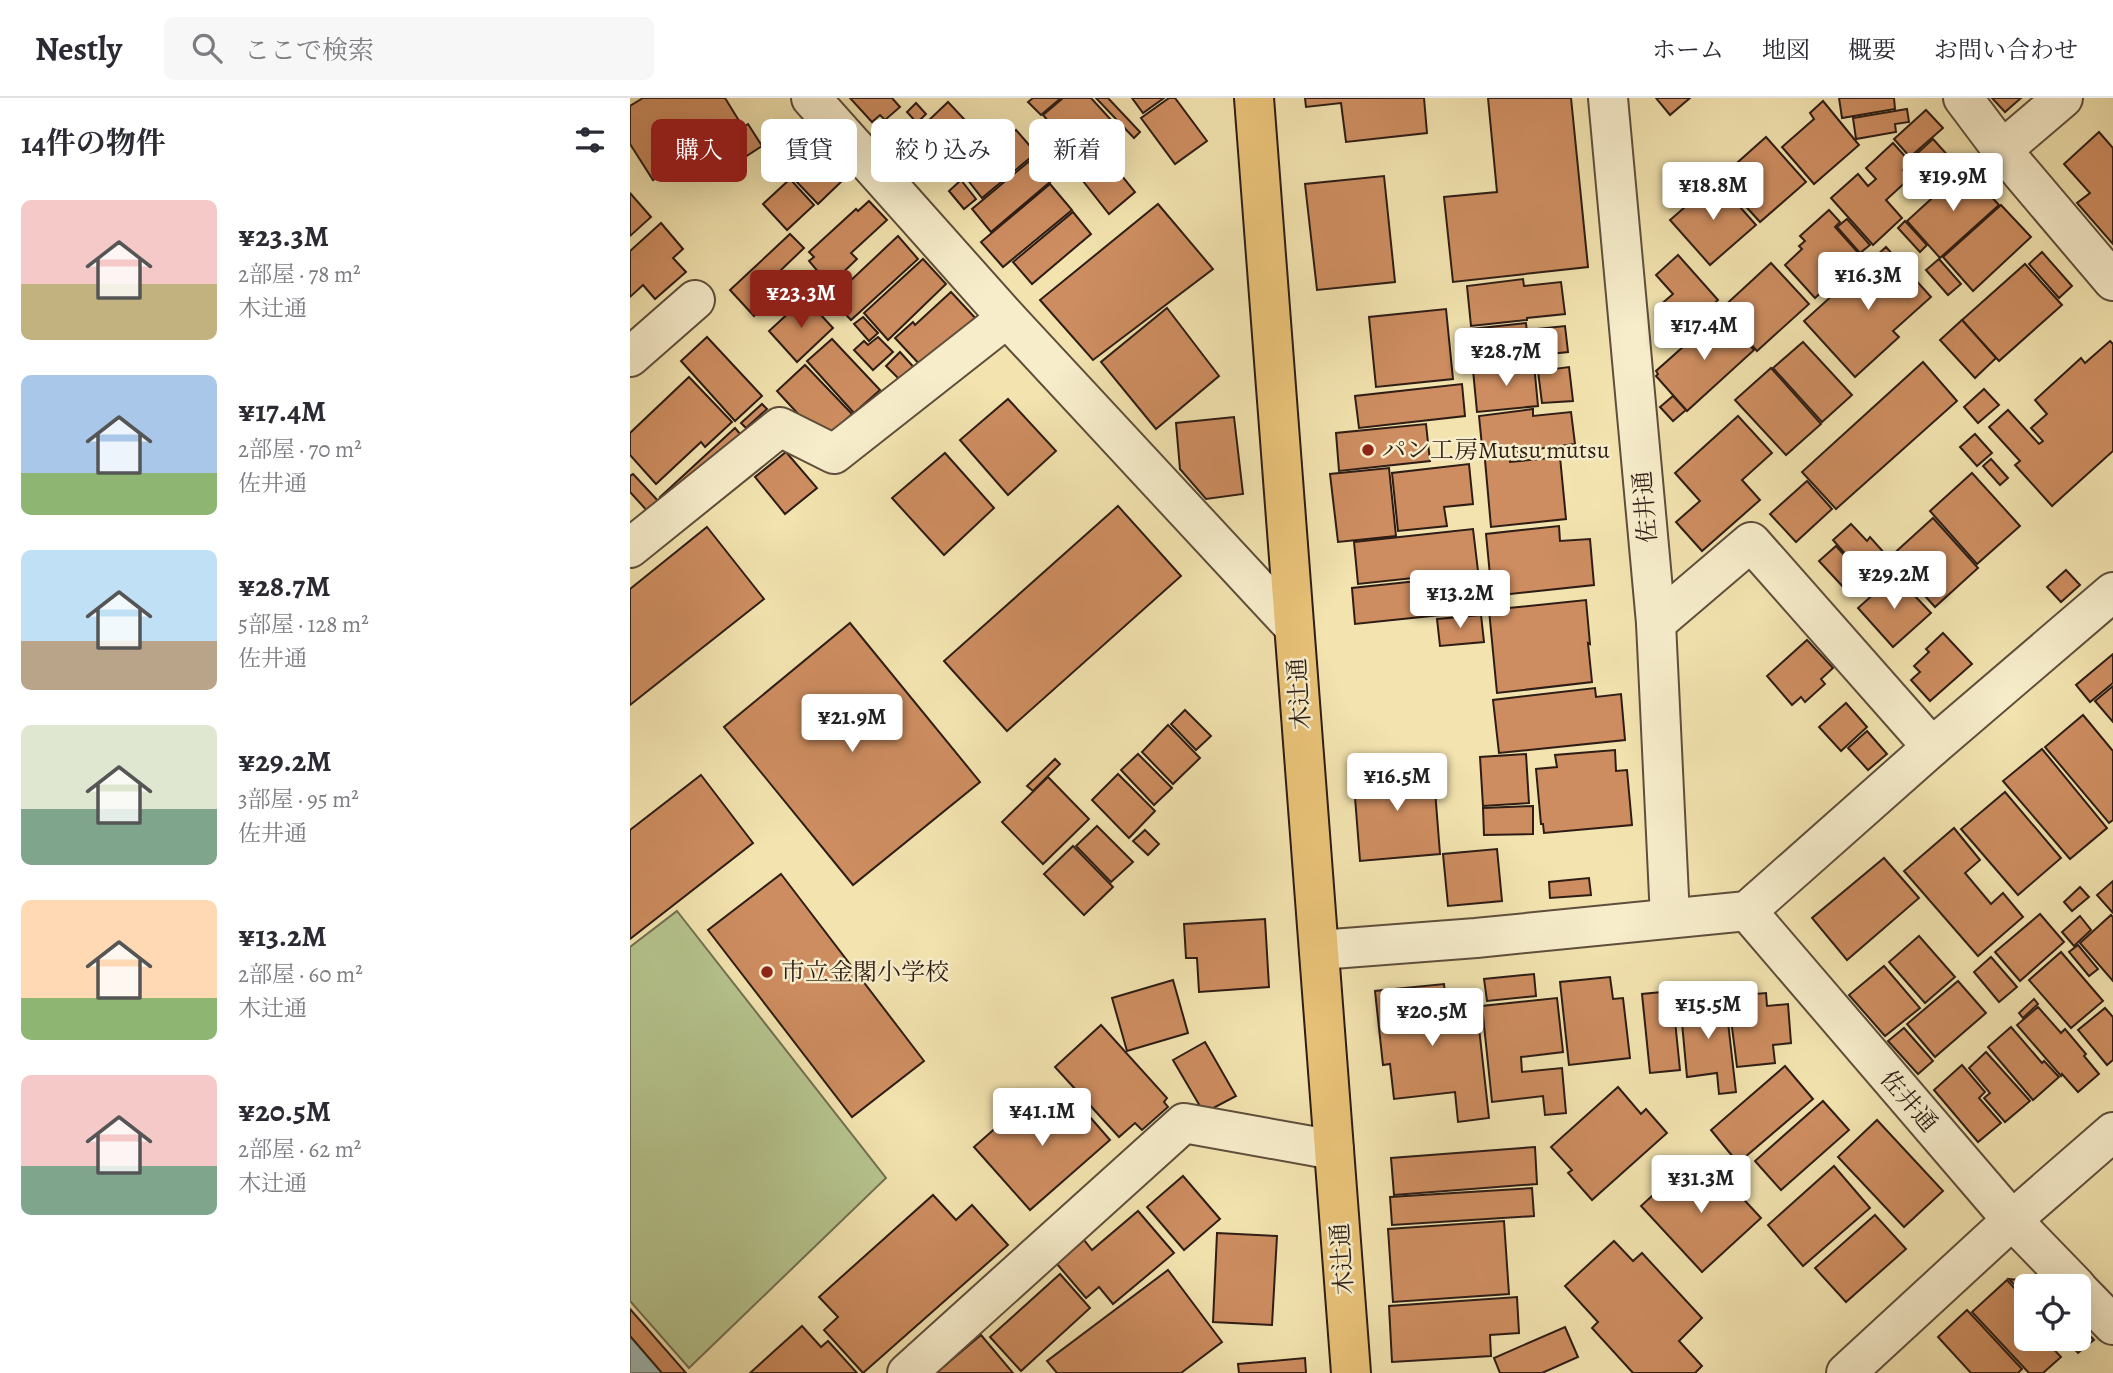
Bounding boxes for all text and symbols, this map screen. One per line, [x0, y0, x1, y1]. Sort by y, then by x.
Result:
search box [164, 17, 654, 80]
text: Nestly [35, 26, 122, 71]
icon: search [188, 29, 226, 67]
text: ここで検索 [244, 33, 374, 68]
text: ホーム [1652, 34, 1724, 66]
text: 地図 [1762, 34, 1810, 66]
text: 概要 [1848, 34, 1896, 66]
text: お問い合わせ [1934, 34, 2078, 66]
chip: 購入 [651, 119, 747, 182]
chip: 賃貸 [761, 119, 857, 182]
chip: 絞り込み [871, 119, 1015, 182]
chip: 新着 [1029, 119, 1125, 182]
icon: filters [571, 121, 609, 159]
text: 14件の物件 [21, 123, 166, 163]
pin: ¥19.9M [1896, 153, 2010, 213]
text: ¥19.9M [1919, 160, 1987, 191]
pin: ¥18.8M [1656, 162, 1770, 222]
text: ¥18.8M [1678, 169, 1748, 200]
text: ¥23.3M [238, 216, 329, 256]
icon: home [77, 228, 161, 312]
pin: ¥16.3M [1811, 252, 1925, 312]
text: 2部屋 · 78 m² [238, 259, 361, 290]
text: ¥16.3M [1834, 259, 1902, 290]
pin: ¥23.3M [744, 271, 858, 330]
text: ¥23.3M [766, 277, 836, 308]
text: 木辻通 [238, 293, 307, 324]
pin: ¥17.4M [1647, 302, 1761, 362]
text: ¥17.4M [1670, 309, 1738, 340]
pin: ¥28.7M [1449, 328, 1563, 388]
text: ¥28.7M [1471, 335, 1541, 366]
text: ¥17.4M [238, 391, 326, 431]
icon: home [77, 403, 161, 487]
text: 2部屋 · 70 m² [238, 434, 362, 465]
place label: パン工房Mutsu mutsu [1382, 434, 1610, 466]
marker: パン工房Mutsu mutsu [1360, 442, 1376, 458]
text: 佐井通 [238, 468, 307, 499]
street label: 佐井通 [1626, 470, 1664, 544]
pin: ¥29.2M [1837, 552, 1951, 611]
text: ¥29.2M [1858, 558, 1930, 589]
text: ¥28.7M [238, 566, 330, 606]
pin: ¥13.2M [1403, 570, 1517, 630]
text: ¥13.2M [1426, 577, 1494, 608]
icon: home [77, 578, 161, 662]
text: 5部屋 · 128 m² [238, 609, 369, 640]
text: 佐井通 [238, 643, 307, 674]
street label: 木辻通 [1281, 657, 1317, 731]
pin: ¥21.9M [795, 694, 909, 754]
text: ¥21.9M [818, 701, 886, 732]
text: ¥29.2M [238, 741, 332, 781]
icon: home [77, 753, 161, 837]
pin: ¥16.5M [1340, 754, 1454, 813]
text: ¥16.5M [1363, 760, 1431, 791]
text: 3部屋 · 95 m² [238, 784, 359, 815]
text: 佐井通 [238, 818, 307, 849]
text: ¥13.2M [238, 916, 327, 956]
icon: home [77, 928, 161, 1012]
place label: 市立金閣小学校 [781, 956, 949, 988]
text: 2部屋 · 60 m² [238, 959, 363, 990]
marker: 市立金閣小学校 [759, 964, 775, 980]
pin: ¥15.5M [1651, 982, 1765, 1041]
pin: ¥20.5M [1375, 988, 1489, 1048]
text: ¥15.5M [1675, 988, 1741, 1019]
text: 木辻通 [238, 993, 307, 1024]
text: ¥20.5M [1396, 995, 1468, 1026]
street label: 佐井通 [1873, 1063, 1945, 1139]
pin: ¥41.1M [985, 1088, 1099, 1148]
text: ¥20.5M [238, 1091, 331, 1131]
text: ¥41.1M [1009, 1095, 1075, 1126]
icon: home [77, 1103, 161, 1187]
text: 2部屋 · 62 m² [238, 1134, 361, 1165]
pin: ¥31.3M [1644, 1156, 1758, 1215]
text: ¥31.3M [1668, 1162, 1734, 1193]
text: 木辻通 [238, 1168, 307, 1199]
street label: 木辻通 [1324, 1222, 1360, 1296]
map controls [2014, 1274, 2091, 1351]
button: locate [2014, 1274, 2091, 1351]

